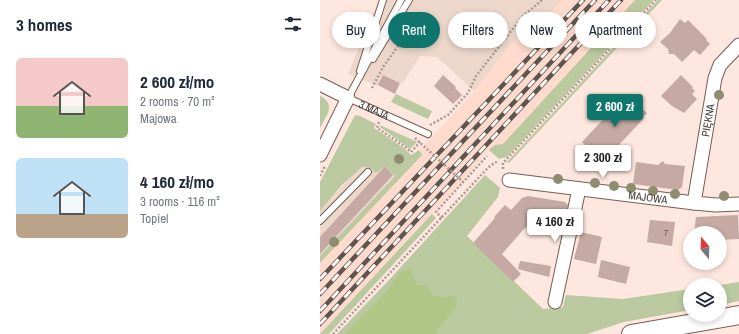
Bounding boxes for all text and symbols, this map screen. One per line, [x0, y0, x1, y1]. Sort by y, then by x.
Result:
chip: Buy [332, 12, 380, 48]
chip: Rent [388, 12, 440, 48]
chip: Filters [448, 12, 508, 48]
chip: New [516, 12, 567, 48]
chip: Apartment [575, 12, 656, 48]
text: 3 homes [16, 13, 73, 36]
icon: filters [282, 13, 304, 35]
text: 2 600 zł/mo [140, 70, 214, 93]
icon: home [48, 74, 96, 122]
text: 2 rooms · 70 m² [140, 93, 215, 110]
pin: 2 600 zł [574, 94, 656, 128]
street label: 3 MAJA [357, 97, 392, 123]
text: 2 600 zł [596, 98, 634, 115]
street label: PIĘKNA [698, 102, 718, 138]
text: Majowa [140, 110, 177, 127]
pin: 2 300 zł [562, 145, 644, 179]
text: 2 300 zł [584, 149, 622, 166]
text: 4 160 zł/mo [140, 170, 214, 193]
icon: home [48, 174, 96, 222]
street label: MAJOWA [628, 188, 669, 207]
text: 3 rooms · 116 m² [140, 193, 220, 210]
pin: 4 160 zł [514, 209, 596, 243]
text: Topiel [140, 210, 168, 227]
text: 4 160 zł [536, 213, 574, 230]
north arrow [683, 226, 727, 270]
map controls [683, 226, 727, 322]
house number: 7 [664, 227, 668, 239]
button: layers [683, 278, 727, 322]

